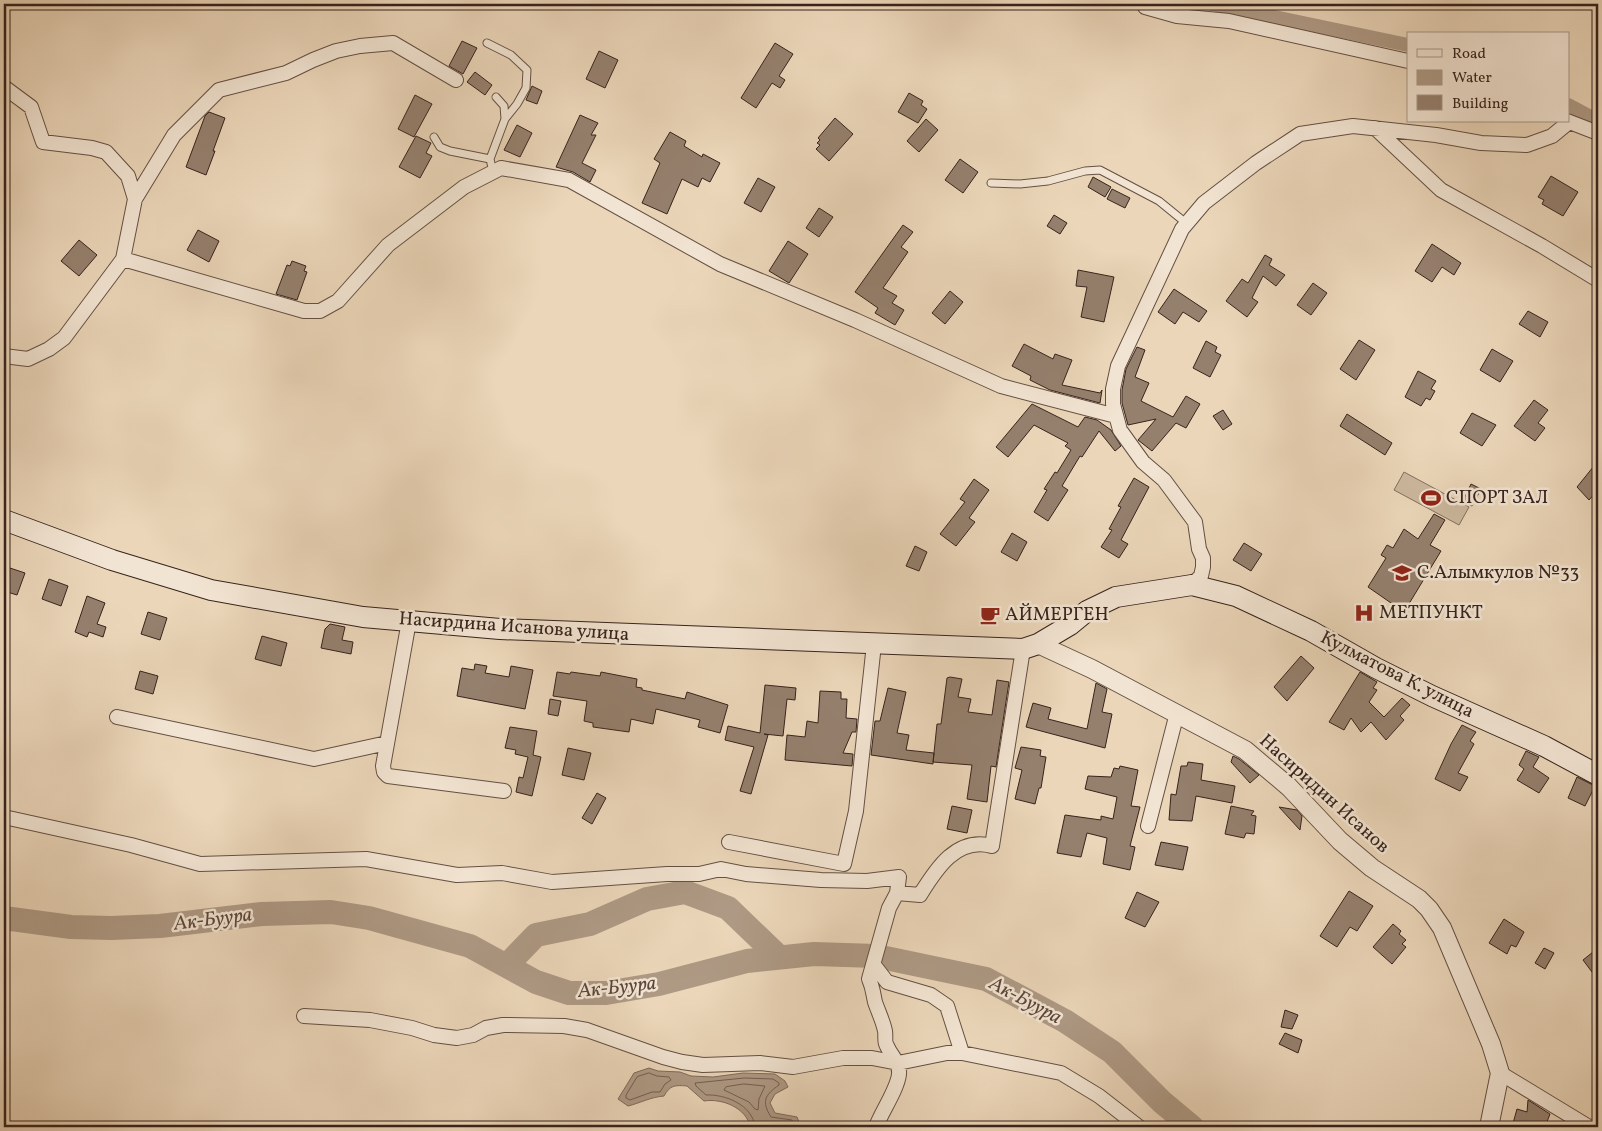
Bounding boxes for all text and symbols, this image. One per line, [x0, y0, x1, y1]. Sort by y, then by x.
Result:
legend [1407, 32, 1570, 122]
text: Road [1452, 44, 1486, 65]
text: Water [1452, 68, 1492, 89]
text: Building [1452, 94, 1509, 115]
place label: СПОРТ ЗАЛ [1446, 485, 1548, 511]
sports icon: СПОРТ ЗАЛ [1420, 487, 1442, 509]
place label: С.Алымкулов №33 [1417, 560, 1579, 586]
school or university icon: С.Алымкулов №33 [1391, 562, 1413, 584]
place label: МЕТПУНКТ [1379, 600, 1483, 626]
place label: АЙМЕРГЕН [1005, 602, 1109, 628]
hospital icon: МЕТПУНКТ [1353, 602, 1375, 624]
cafe icon: АЙМЕРГЕН [979, 604, 1001, 626]
street label: Насирдина Исанова улица [398, 606, 630, 648]
street label: Кулматова К. улица [1316, 625, 1478, 725]
street label: Насиридин Исанов [1253, 728, 1395, 860]
water label: Ак-Буура [171, 901, 254, 939]
water label: Ак-Буура [575, 970, 658, 1006]
water label: Ак-Буура [983, 970, 1066, 1032]

